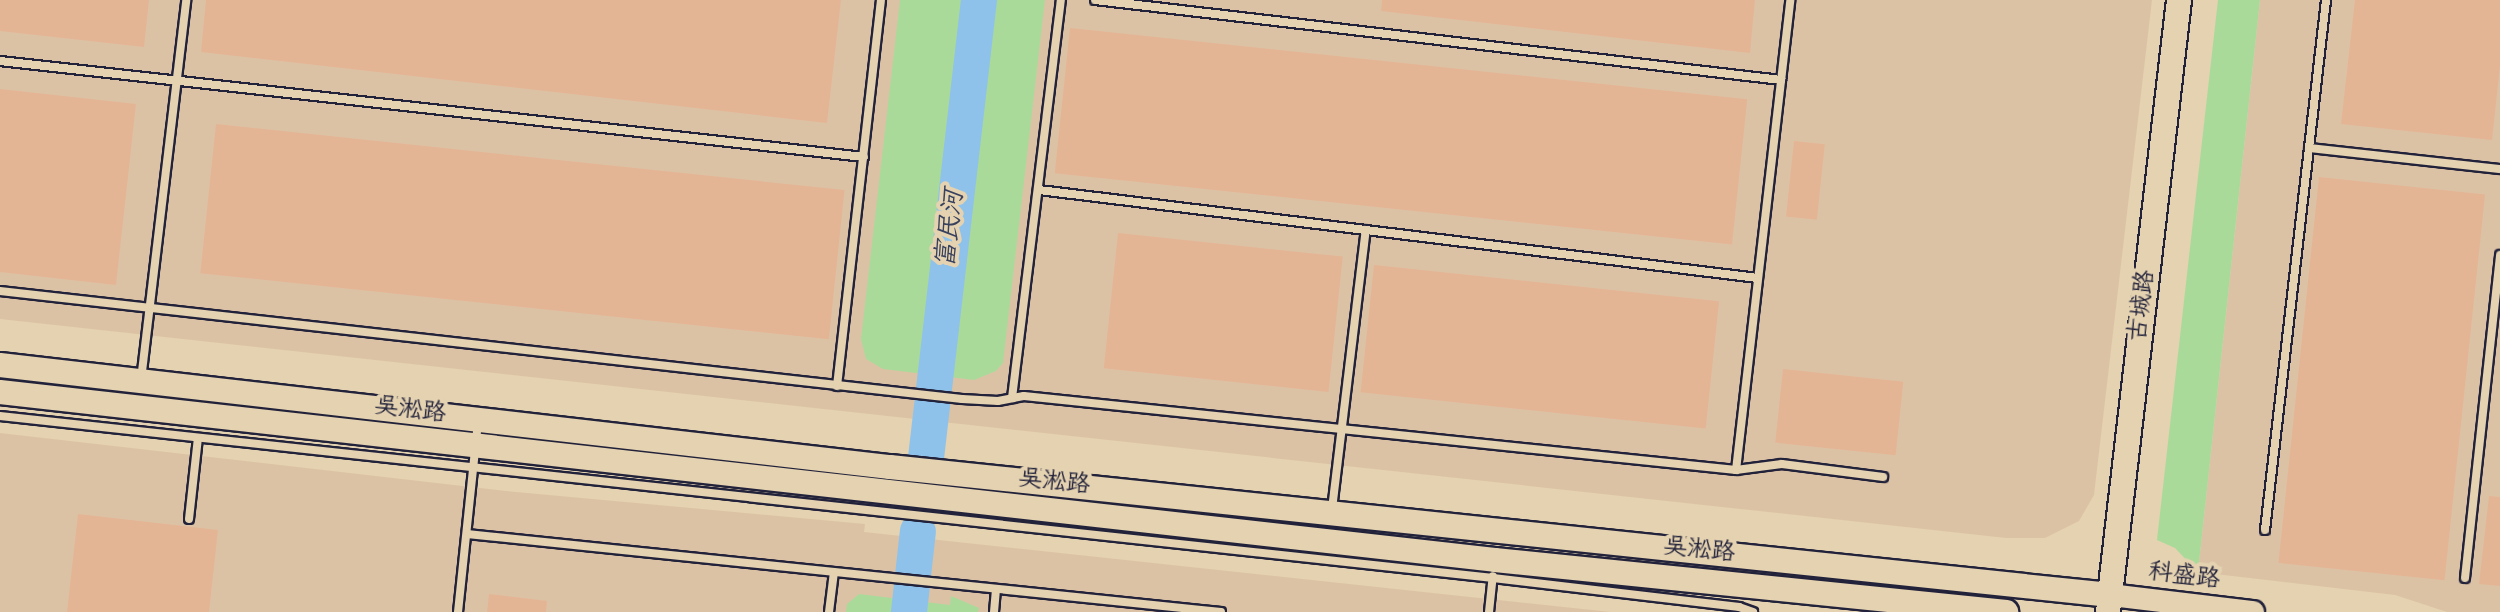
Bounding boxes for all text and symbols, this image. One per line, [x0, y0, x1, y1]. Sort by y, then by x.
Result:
water label: 富民河 [933, 188, 973, 270]
street label: 古城路 [2125, 269, 2163, 343]
street label: 吴淞路 [373, 393, 447, 431]
street label: 吴淞路 [1017, 466, 1091, 502]
street label: 吴淞路 [1662, 534, 1736, 570]
street label: 科盛路 [2147, 559, 2221, 597]

